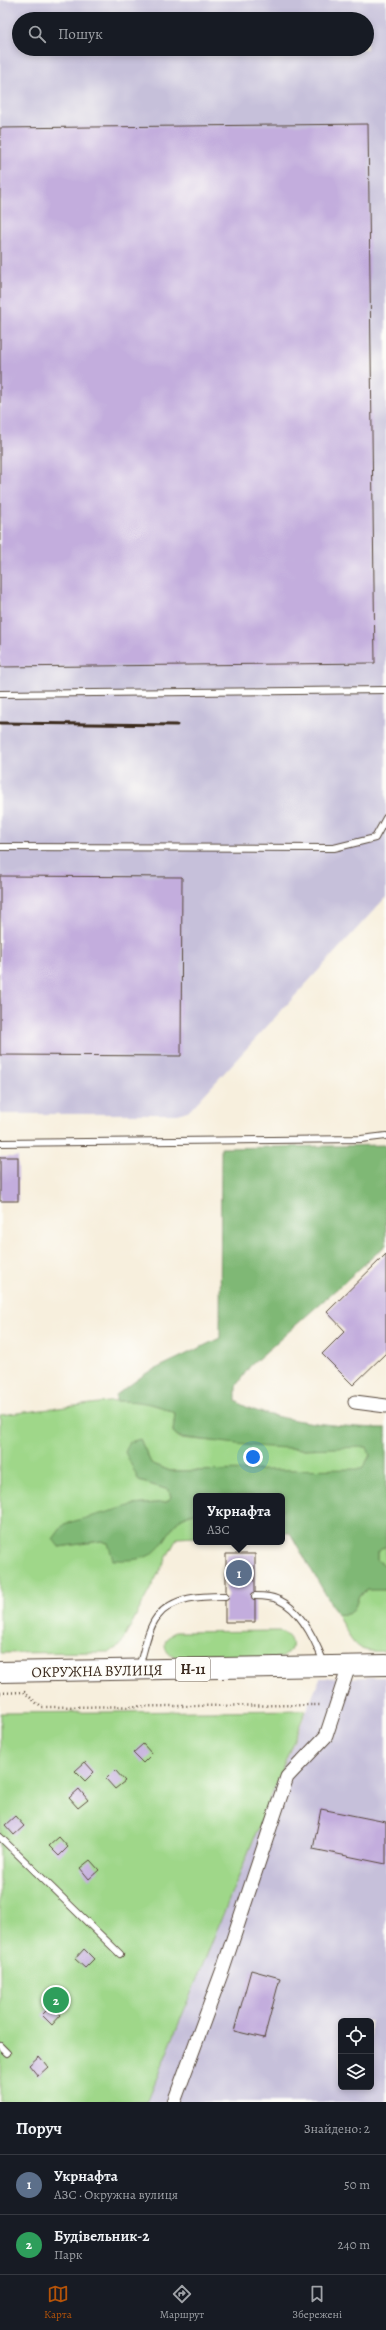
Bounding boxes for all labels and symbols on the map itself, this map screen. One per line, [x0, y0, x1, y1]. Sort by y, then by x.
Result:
your location [243, 1447, 263, 1467]
pin: 1 [226, 1558, 252, 1588]
road number: Н-11 [176, 1657, 210, 1681]
street label: ОКРУЖНА ВУЛИЦЯ [31, 1660, 163, 1682]
pin: 2 [43, 1985, 69, 2015]

